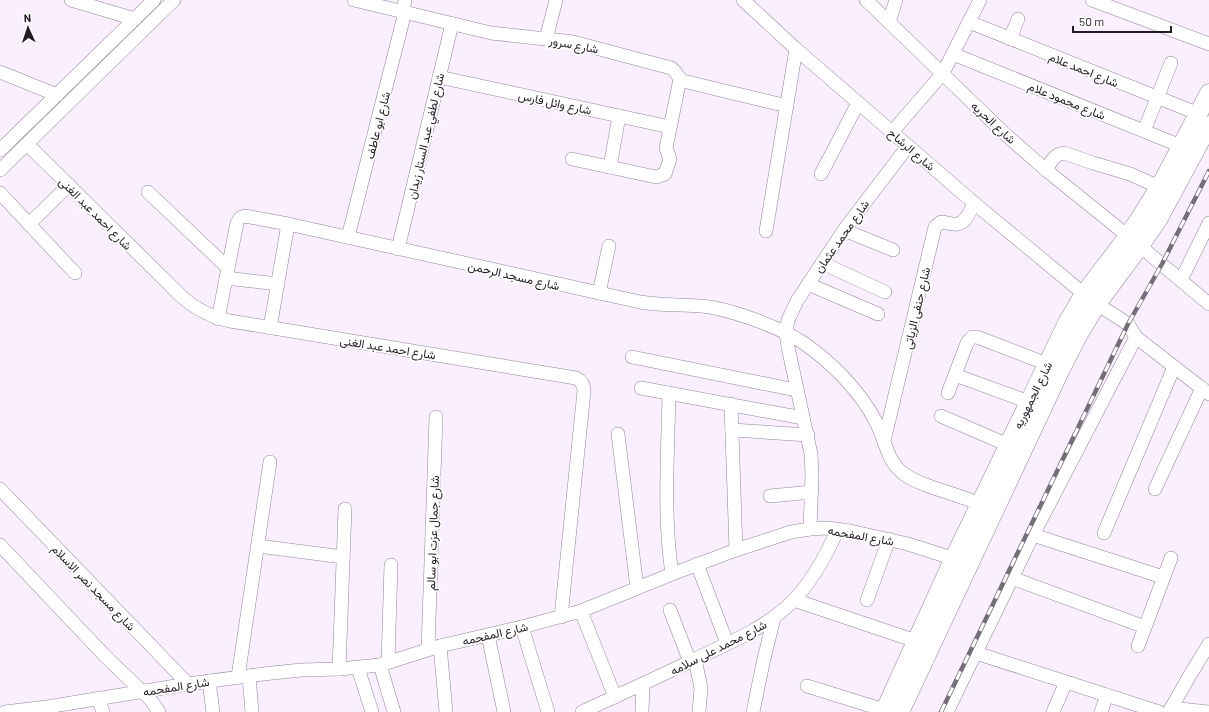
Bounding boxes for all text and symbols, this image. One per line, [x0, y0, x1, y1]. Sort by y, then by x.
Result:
north arrow [8, 8, 48, 48]
scale bar [1073, 8, 1171, 34]
text: N [23, 11, 31, 24]
text: 50 m [1079, 14, 1104, 28]
street label: شارع سرور [547, 32, 600, 59]
street label: شارع احمد علام [1046, 49, 1121, 92]
street label: شارع لطفي عبد الستار زيدان [404, 71, 450, 201]
street label: شارع محمود علام [1025, 78, 1108, 125]
street label: شارع وائل فارس [516, 87, 593, 120]
street label: شارع ابو عاطف [362, 90, 395, 161]
street label: شارع الحريه [967, 98, 1019, 148]
street label: شارع الرشاح [884, 125, 938, 175]
street label: شارع احمد عبد الغنى [55, 174, 135, 254]
street label: شارع محمد عثمان [811, 197, 874, 277]
street label: شارع مسجد الرحمن [466, 258, 561, 295]
street label: شارع حنفى الزياتى [900, 266, 935, 351]
street label: شارع احمد عبد الغنى [338, 332, 437, 364]
street label: شارع الجمهوريه [1010, 359, 1057, 432]
street label: شارع جمال عزت ابو سالم [423, 475, 444, 591]
street label: شارع المفحمه [826, 522, 895, 551]
street label: شارع مسجد نصر الاسلام [47, 541, 139, 635]
street label: شارع محمد على سلامه [667, 617, 770, 680]
street label: شارع المفحمه [461, 619, 530, 650]
street label: شارع المفحمه [142, 674, 211, 701]

